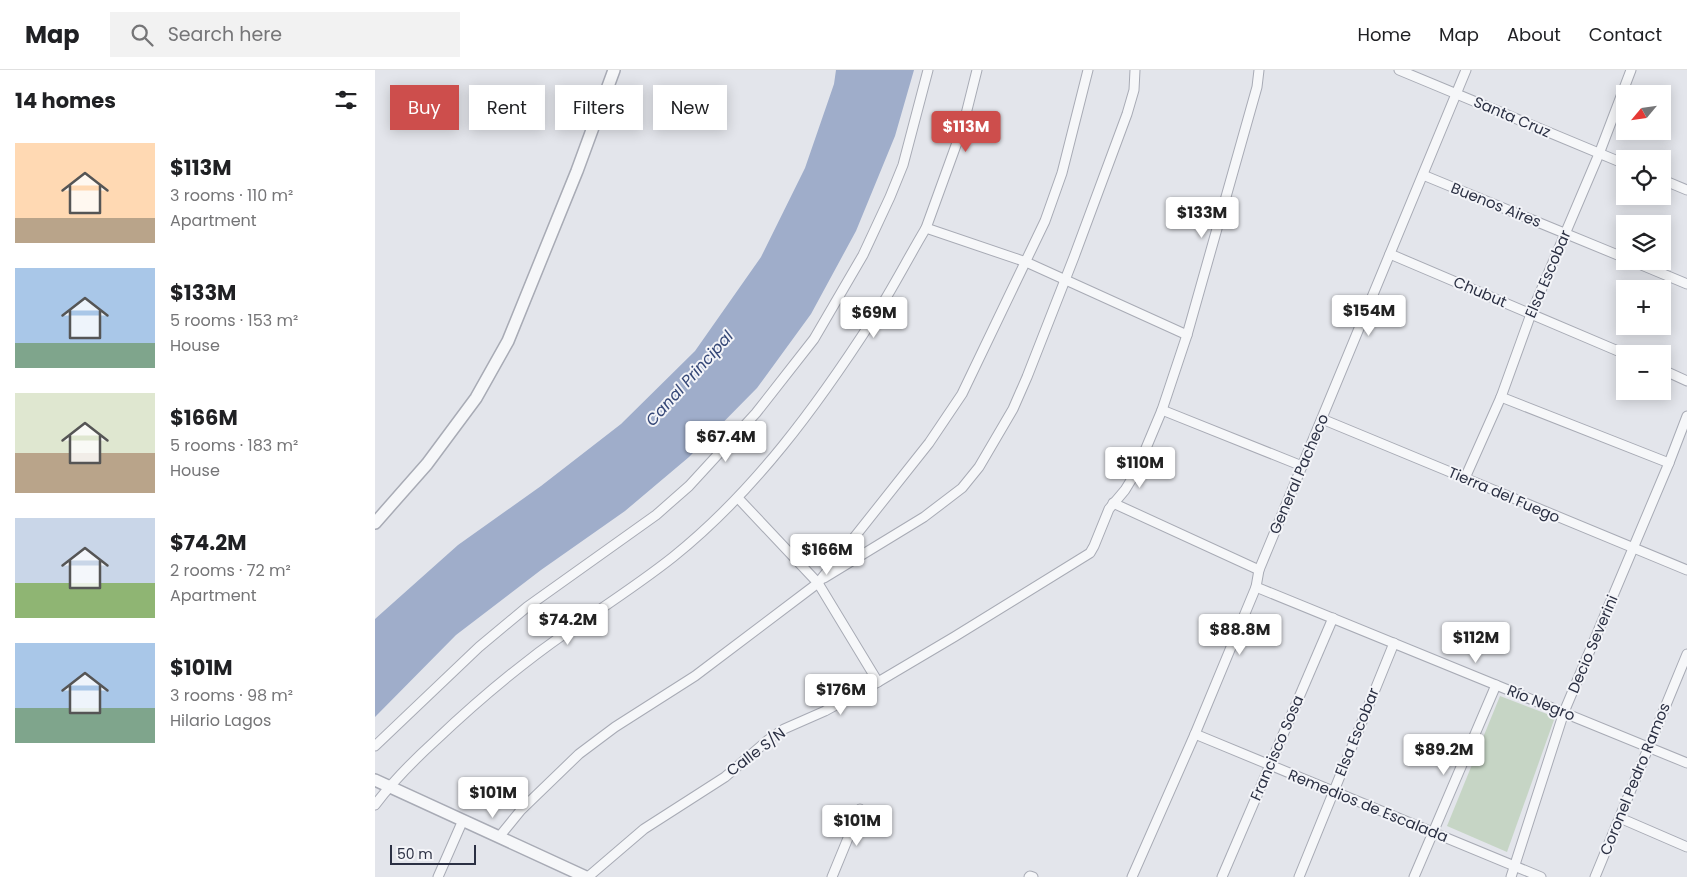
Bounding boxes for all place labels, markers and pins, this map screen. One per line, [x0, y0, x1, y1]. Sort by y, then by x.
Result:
pin: $113M [931, 111, 1001, 153]
pin: $133M [1167, 196, 1237, 239]
pin: $154M [1334, 294, 1404, 337]
pin: $69M [844, 296, 904, 339]
pin: $67.4M [685, 420, 767, 463]
pin: $110M [1105, 446, 1175, 489]
pin: $166M [792, 534, 862, 576]
pin: $74.2M [527, 604, 609, 646]
pin: $88.8M [1199, 614, 1281, 656]
pin: $112M [1441, 622, 1511, 664]
pin: $176M [806, 674, 876, 716]
pin: $89.2M [1403, 734, 1485, 776]
pin: $101M [458, 776, 528, 819]
pin: $101M [822, 804, 892, 847]

